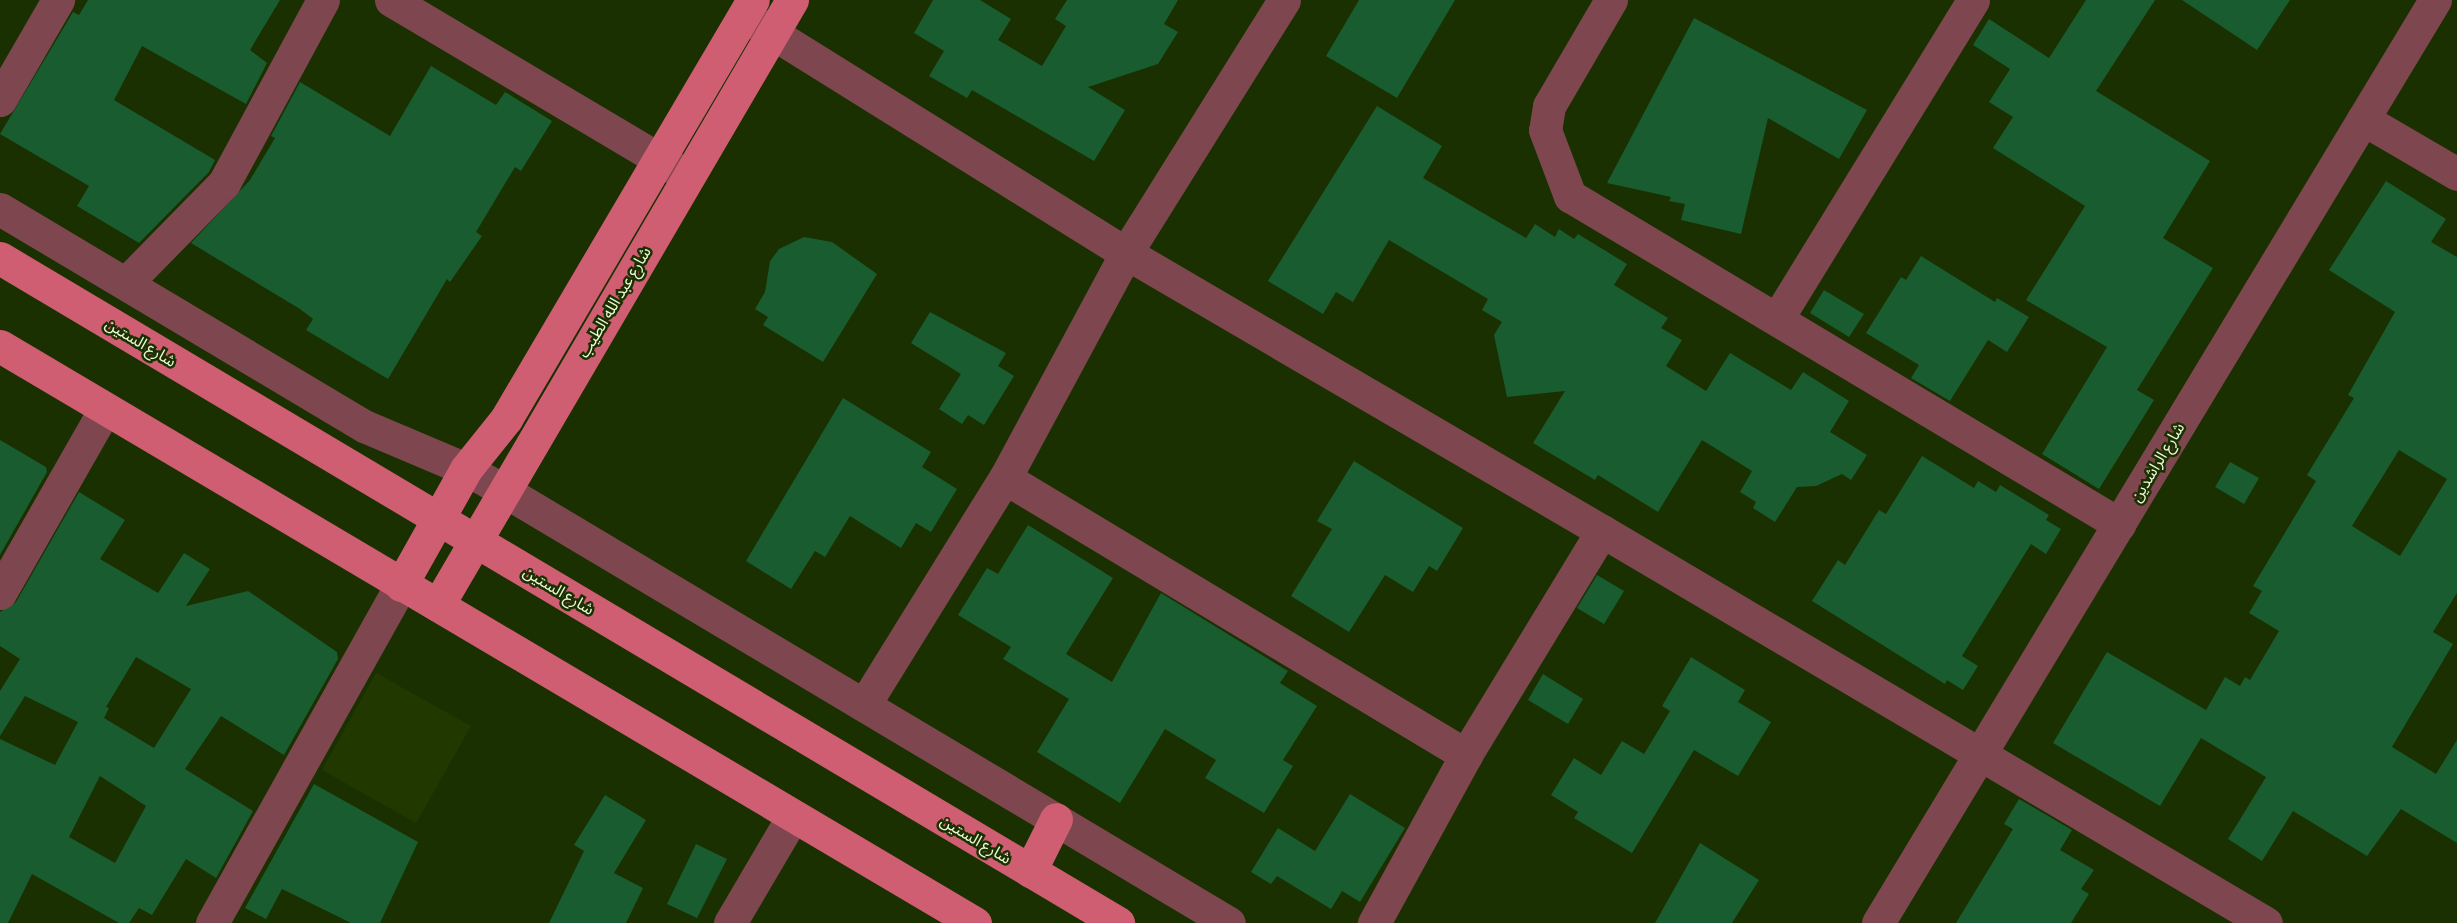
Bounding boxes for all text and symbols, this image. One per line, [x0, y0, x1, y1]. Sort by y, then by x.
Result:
street label: شارع عبد الله الطيب [573, 243, 655, 361]
street label: شارع الستين [102, 313, 180, 371]
street label: شارع الراشدين [2126, 419, 2188, 505]
street label: شارع الستين [520, 561, 598, 619]
street label: شارع الستين [937, 810, 1015, 868]

